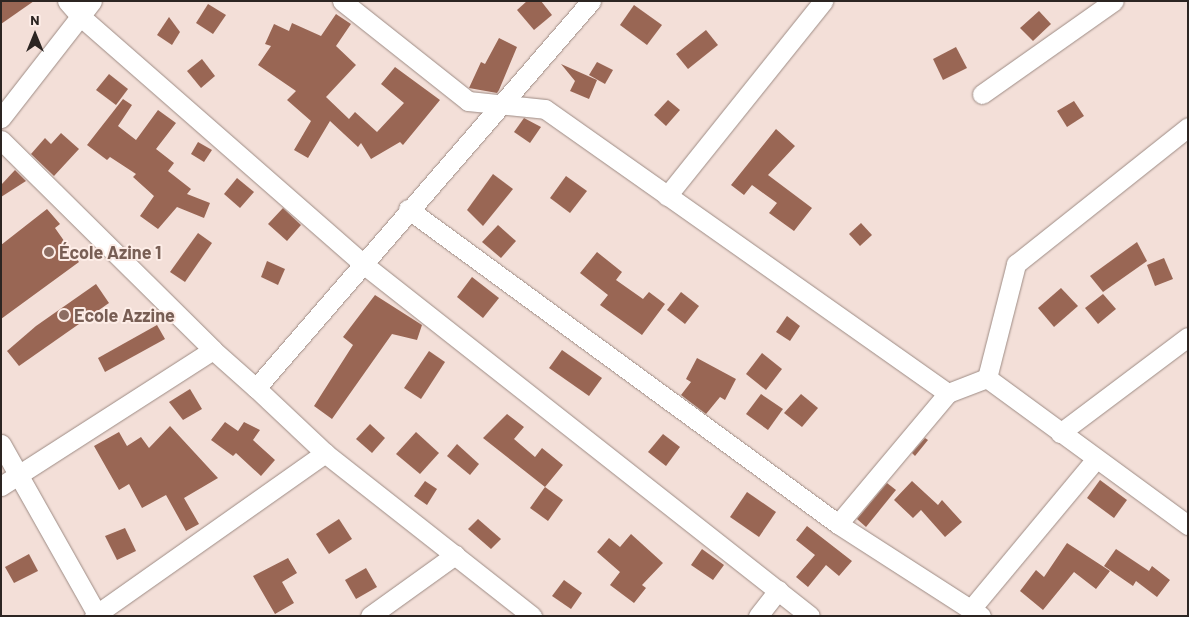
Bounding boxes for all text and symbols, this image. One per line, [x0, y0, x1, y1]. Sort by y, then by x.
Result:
north arrow [10, 10, 60, 60]
text: N [30, 11, 40, 28]
place label: École Azine 1 [59, 241, 161, 263]
marker: École Azine 1 [43, 246, 55, 258]
place label: Ecole Azzine [74, 304, 175, 326]
marker: Ecole Azzine [58, 309, 70, 321]

